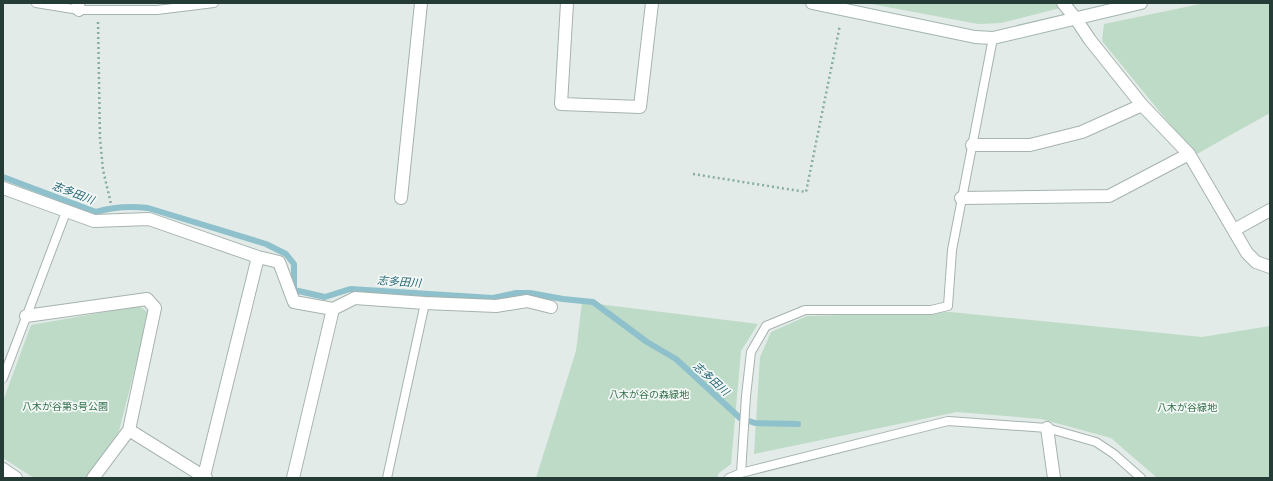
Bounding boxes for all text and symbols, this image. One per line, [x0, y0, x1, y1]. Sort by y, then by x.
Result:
water label: 志多田川 [50, 179, 97, 207]
water label: 志多田川 [377, 274, 422, 290]
water label: 志多田川 [690, 359, 732, 399]
park label: 八木が谷の森緑地 [609, 389, 690, 400]
park label: 八木が谷第3号公園 [22, 401, 108, 412]
park label: 八木が谷緑地 [1157, 402, 1218, 413]

